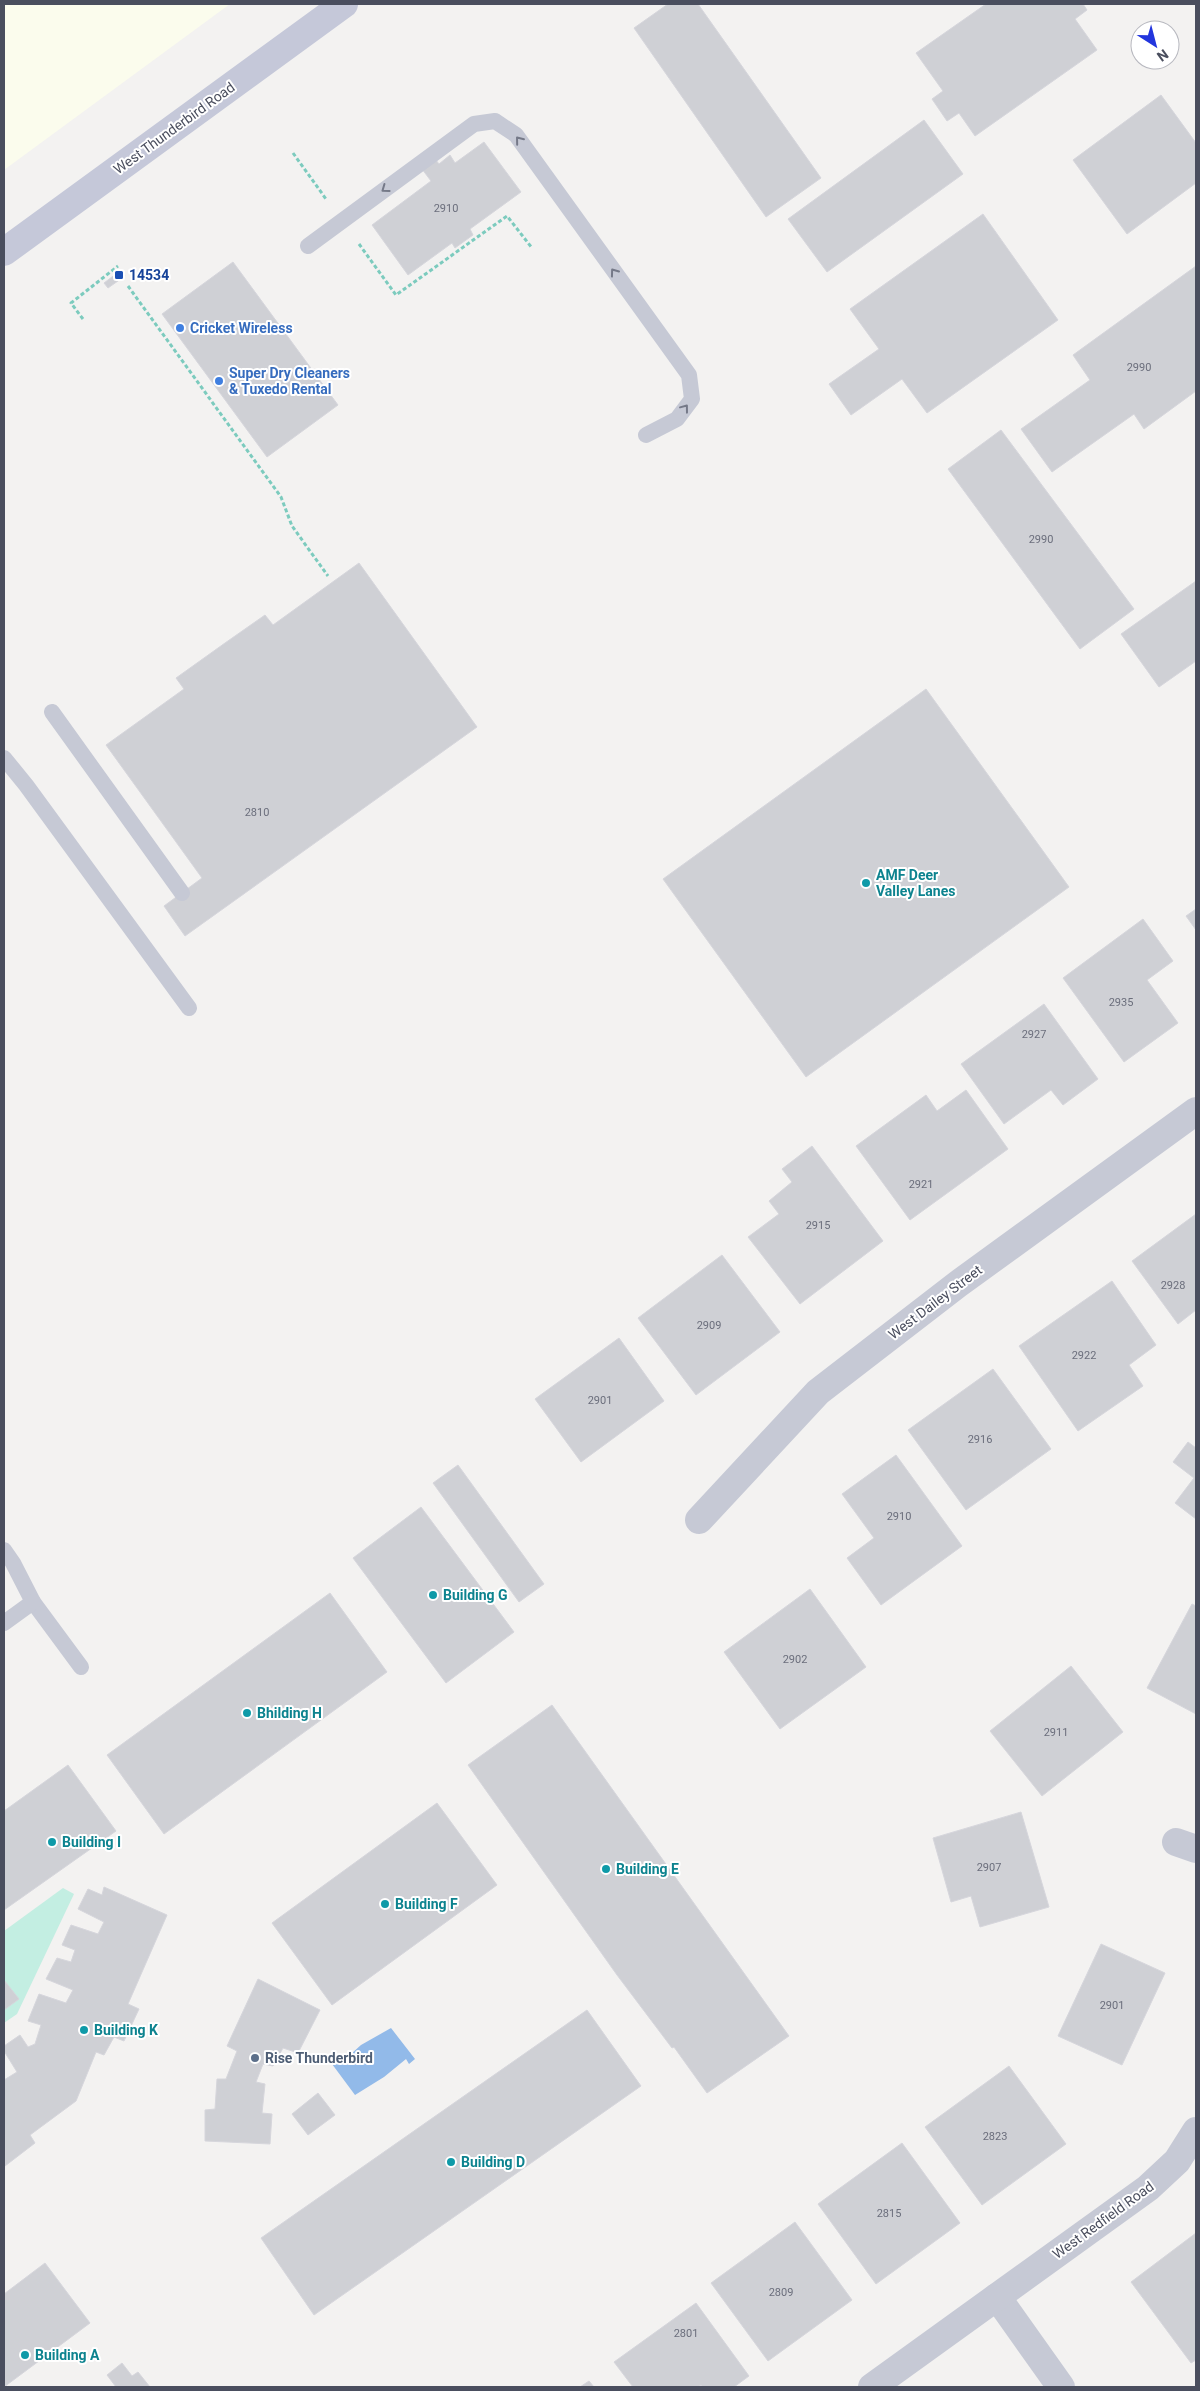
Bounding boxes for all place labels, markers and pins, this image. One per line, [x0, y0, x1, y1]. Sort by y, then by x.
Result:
place label: 14534 [129, 267, 169, 283]
marker: 14534 [113, 269, 125, 281]
place label: Cricket Wireless [190, 320, 293, 336]
marker: Cricket Wireless [174, 322, 186, 334]
place label: Super Dry Cleaners & Tuxedo Rental [229, 365, 350, 397]
marker: Super Dry Cleaners & Tuxedo Rental [213, 375, 225, 387]
place label: AMF Deer Valley Lanes [876, 867, 955, 899]
marker: AMF Deer Valley Lanes [860, 877, 872, 889]
place label: Building G [443, 1587, 508, 1603]
marker: Building G [427, 1589, 439, 1601]
place label: Bhilding H [257, 1705, 322, 1721]
marker: Bhilding H [241, 1707, 253, 1719]
place label: Building I [62, 1834, 121, 1850]
marker: Building I [46, 1836, 58, 1848]
place label: Building E [616, 1861, 679, 1877]
marker: Building E [600, 1863, 612, 1875]
place label: Building F [395, 1896, 458, 1912]
marker: Building F [379, 1898, 391, 1910]
place label: Building K [94, 2022, 158, 2038]
marker: Building K [78, 2024, 90, 2036]
place label: Rise Thunderbird [265, 2050, 373, 2066]
marker: Rise Thunderbird [249, 2052, 261, 2064]
place label: Building D [461, 2154, 525, 2170]
marker: Building D [445, 2156, 457, 2168]
place label: Building A [35, 2347, 100, 2363]
marker: Building A [19, 2349, 31, 2361]

